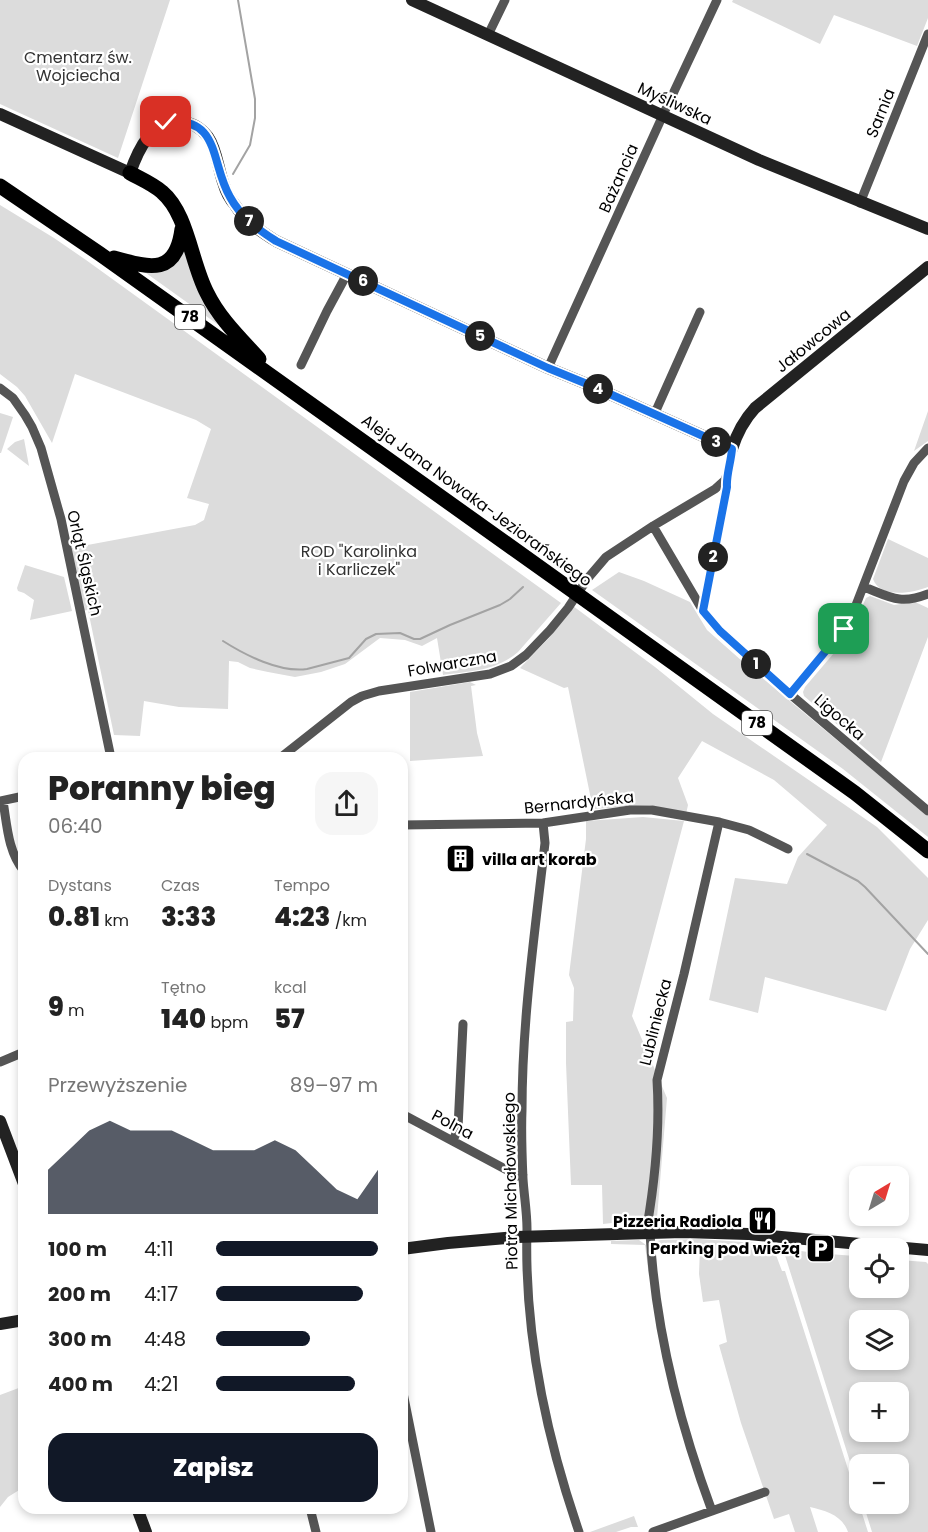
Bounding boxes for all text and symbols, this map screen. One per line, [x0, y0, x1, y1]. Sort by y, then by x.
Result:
park label: Cmentarz św. Wojciecha [24, 46, 132, 87]
street label: Myśliwska [634, 76, 716, 131]
street label: Sarnia [860, 85, 901, 141]
pin [140, 96, 191, 147]
icon: check [149, 105, 182, 138]
street label: Bażancia [593, 140, 644, 216]
pin: 7 [234, 206, 264, 236]
text: 7 [245, 209, 253, 232]
pin: 6 [348, 266, 378, 296]
text: 6 [358, 269, 368, 292]
street label: Jałowcowa [771, 303, 856, 378]
road number: 78 [175, 305, 205, 329]
pin: 5 [465, 321, 495, 351]
text: 5 [475, 324, 485, 347]
pin: 4 [583, 374, 613, 404]
text: 4 [593, 377, 603, 400]
street label: Aleja Jana Nowaka-Jeziorańskiego [357, 409, 597, 592]
pin: 3 [701, 427, 731, 457]
text: 3 [711, 430, 721, 453]
street label: Orląt Śląskich [61, 508, 108, 618]
park label: ROD "Karolinka i Karliczek" [301, 540, 417, 581]
pin: 2 [698, 542, 728, 572]
text: 2 [708, 545, 718, 568]
pin [818, 603, 869, 654]
icon: arrive [827, 612, 860, 645]
street label: Folwarczna [406, 644, 499, 683]
pin: 1 [741, 649, 771, 679]
text: 1 [753, 652, 759, 675]
street label: Ligocka [809, 689, 870, 746]
road number: 78 [742, 711, 772, 735]
text: Poranny bieg [48, 765, 276, 812]
button: share [315, 772, 378, 835]
street label: Bernardyńska [523, 785, 635, 820]
text: 06:40 [48, 812, 103, 840]
building icon: villa art korab [445, 843, 477, 875]
place label: villa art korab [482, 848, 597, 871]
text: Dystans [48, 874, 112, 897]
text: Czas [161, 874, 200, 897]
text: Tempo [274, 874, 330, 897]
text: 0.81 [48, 899, 100, 935]
text: 3:33 [161, 899, 216, 935]
text: 4:23 [274, 899, 330, 935]
text: km [100, 909, 129, 932]
text: /km [330, 909, 367, 932]
text: Tętno [161, 976, 206, 999]
text: kcal [274, 976, 307, 999]
street label: Lubliniecka [634, 976, 677, 1068]
text: 9 [48, 989, 64, 1025]
text: m [64, 999, 85, 1022]
text: 140 [161, 1001, 206, 1037]
text: 57 [274, 1001, 305, 1037]
text: bpm [206, 1011, 249, 1034]
text: Przewyższenie [48, 1071, 187, 1099]
text: 89–97 m [290, 1071, 378, 1099]
street label: Piotra Michałowskiego [497, 1092, 524, 1270]
street label: Polna [428, 1104, 478, 1145]
north arrow [849, 1166, 909, 1226]
map controls [849, 1166, 909, 1514]
restaurant icon: Pizzeria Radiola [747, 1205, 779, 1237]
place label: Pizzeria Radiola [613, 1210, 742, 1233]
parking icon: Parking pod wieżą [805, 1232, 837, 1264]
text: 100 m [48, 1235, 107, 1263]
text: 4:11 [144, 1235, 174, 1263]
place label: Parking pod wieżą [650, 1237, 800, 1260]
button: locate [849, 1238, 909, 1298]
text: 200 m [48, 1280, 111, 1308]
text: 4:17 [144, 1280, 178, 1308]
button: layers [849, 1310, 909, 1370]
text: 300 m [48, 1325, 112, 1353]
text: 4:48 [144, 1325, 186, 1353]
text: 400 m [48, 1370, 113, 1398]
text: 4:21 [144, 1370, 179, 1398]
button: + [849, 1382, 909, 1442]
button: Zapisz [48, 1433, 378, 1502]
button: − [849, 1454, 909, 1514]

